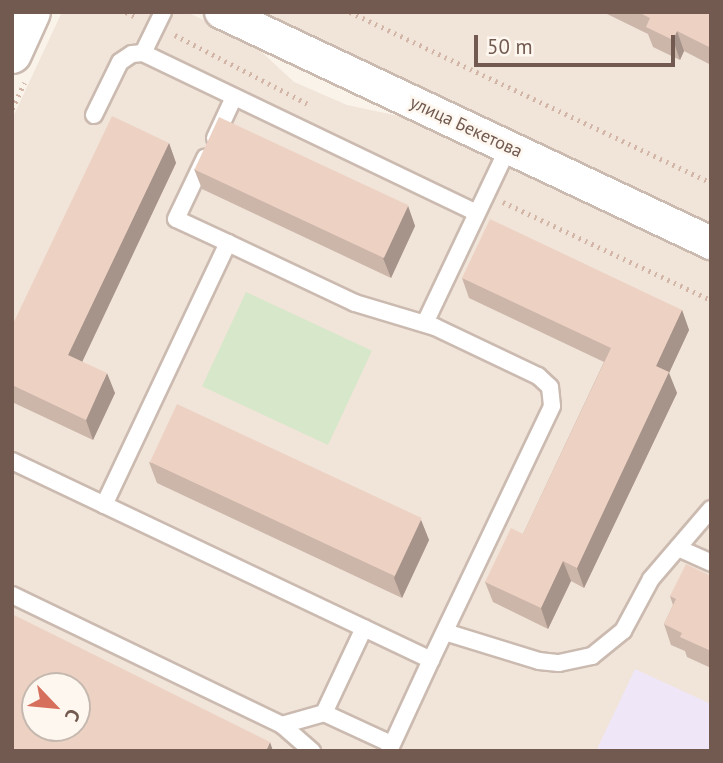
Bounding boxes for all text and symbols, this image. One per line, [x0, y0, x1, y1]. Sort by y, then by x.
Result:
scale bar [478, 21, 679, 65]
text: 50 m [487, 33, 533, 60]
street label: улица Бекетова [406, 92, 526, 162]
north arrow [21, 672, 91, 742]
text: С [60, 705, 86, 725]

